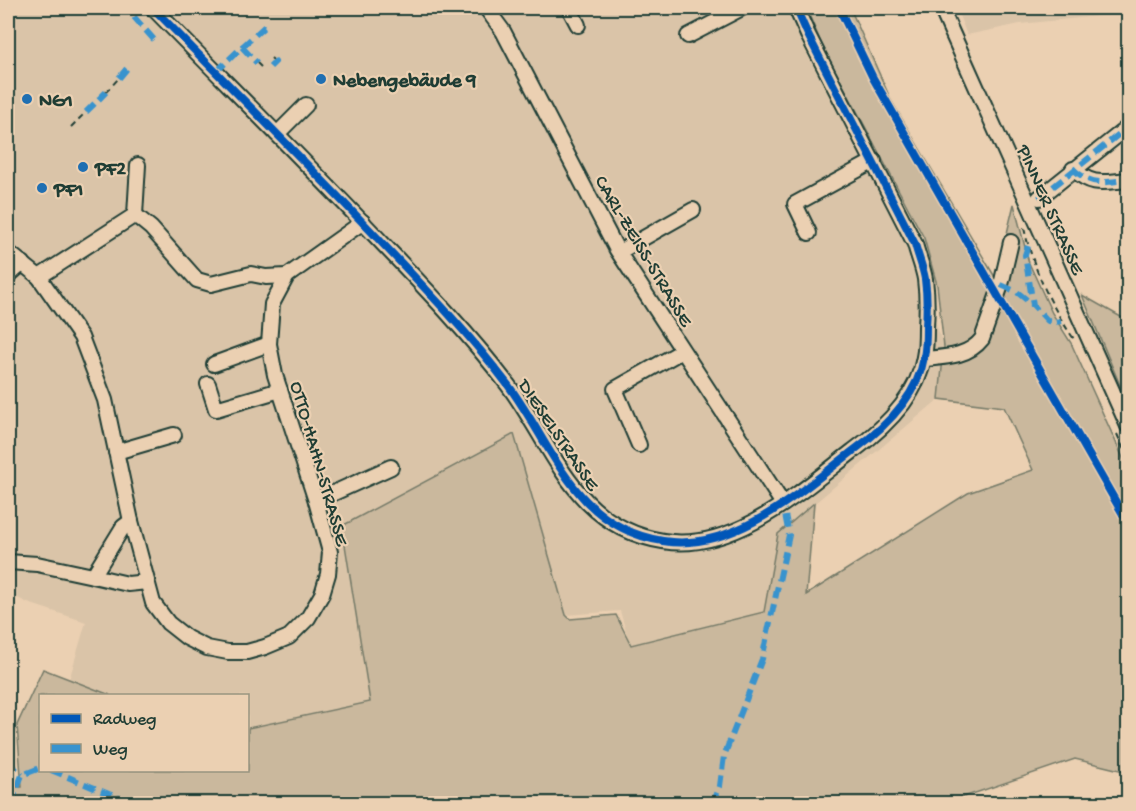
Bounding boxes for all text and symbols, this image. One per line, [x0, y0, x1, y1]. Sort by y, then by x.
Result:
place label: Nebengebäude 9 [333, 71, 476, 94]
marker: Nebengebäude 9 [314, 72, 328, 86]
place label: NG1 [39, 91, 73, 114]
marker: NG1 [20, 92, 34, 106]
street label: PINNER STRASSE [1009, 141, 1088, 280]
place label: PF2 [94, 159, 126, 182]
marker: PF2 [76, 160, 90, 174]
street label: CARL-ZEISS-STRASSE [588, 172, 697, 333]
place label: PF1 [53, 180, 83, 203]
marker: PF1 [35, 181, 49, 195]
street label: DIESELSTRASSE [510, 374, 604, 497]
street label: OTTO-HAHN-STRASSE [283, 379, 353, 550]
legend [39, 694, 249, 772]
text: Radweg [93, 710, 156, 731]
text: Weg [93, 740, 128, 761]

